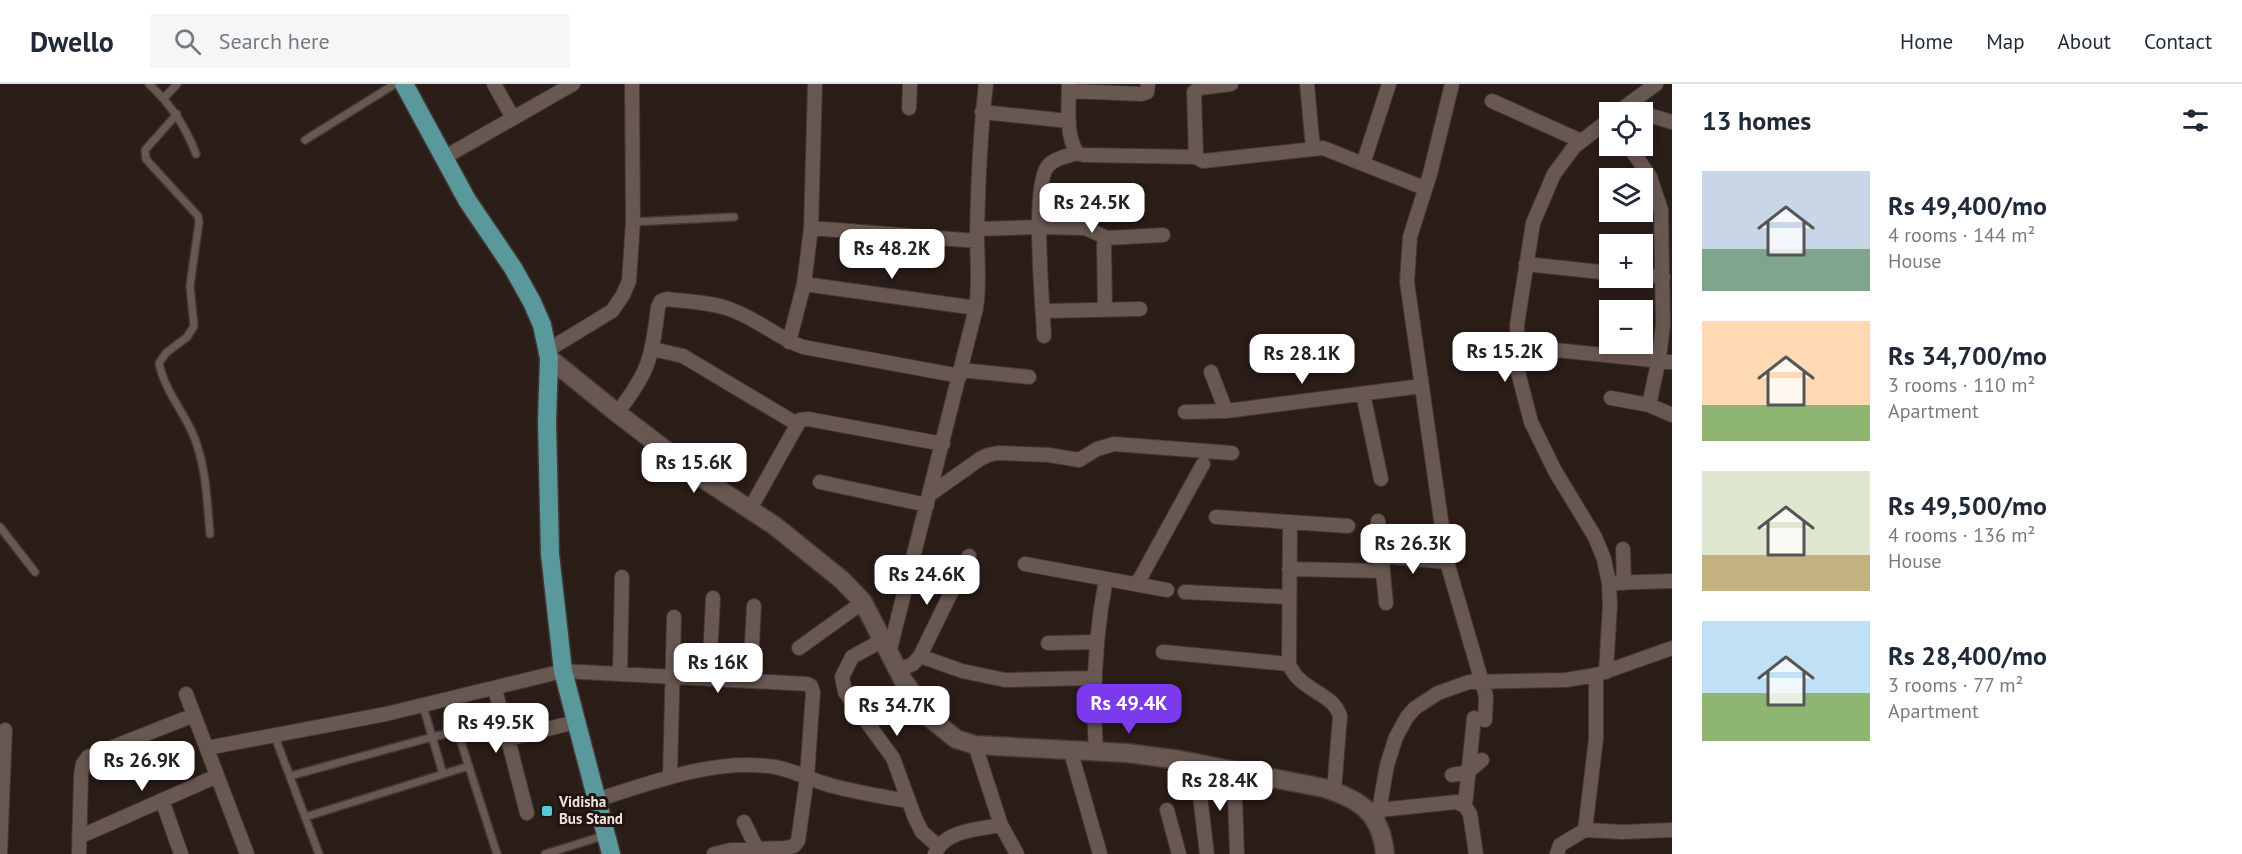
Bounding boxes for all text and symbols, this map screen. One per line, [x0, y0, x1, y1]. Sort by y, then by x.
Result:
search box [150, 14, 570, 68]
text: Dwello [30, 23, 114, 60]
icon: search [171, 25, 204, 58]
text: Search here [219, 27, 330, 55]
text: Home [1900, 28, 1953, 55]
text: Map [1986, 28, 2025, 55]
text: About [2058, 28, 2111, 55]
text: Contact [2144, 28, 2212, 55]
map controls [1599, 102, 1653, 354]
button: locate [1599, 102, 1653, 156]
text: 13 homes [1702, 104, 1811, 137]
icon: filters [2179, 104, 2212, 137]
button: layers [1599, 168, 1653, 222]
pin: Rs 24.5K [1030, 183, 1154, 234]
text: Rs 24.5K [1054, 189, 1130, 215]
text: Rs 49,400/mo [1888, 189, 2047, 222]
icon: home [1750, 195, 1822, 267]
text: 4 rooms · 144 m² [1888, 222, 2035, 248]
pin: Rs 48.2K [830, 229, 954, 280]
button: + [1599, 234, 1653, 288]
text: Rs 48.2K [854, 235, 930, 261]
text: House [1888, 248, 1942, 274]
button: − [1599, 300, 1653, 354]
pin: Rs 15.2K [1443, 332, 1567, 383]
pin: Rs 28.1K [1240, 334, 1364, 385]
text: Rs 15.2K [1467, 338, 1543, 364]
text: Rs 34,700/mo [1888, 339, 2047, 372]
text: Rs 28.1K [1264, 340, 1340, 366]
icon: home [1750, 345, 1822, 417]
text: 3 rooms · 110 m² [1888, 372, 2035, 398]
text: Apartment [1888, 398, 1979, 424]
pin: Rs 15.6K [632, 443, 756, 494]
text: Rs 15.6K [656, 449, 732, 475]
text: Rs 49,500/mo [1888, 489, 2047, 522]
icon: home [1750, 495, 1822, 567]
text: 4 rooms · 136 m² [1888, 522, 2035, 548]
pin: Rs 26.3K [1351, 524, 1475, 575]
text: Rs 26.3K [1375, 530, 1451, 556]
text: House [1888, 548, 1942, 574]
pin: Rs 24.6K [865, 555, 989, 606]
text: Rs 24.6K [889, 561, 965, 587]
text: Rs 28,400/mo [1888, 639, 2047, 672]
pin: Rs 16K [669, 643, 767, 694]
icon: home [1750, 645, 1822, 717]
text: Rs 16K [688, 649, 748, 675]
text: 3 rooms · 77 m² [1888, 672, 2023, 698]
pin: Rs 49.4K [1067, 684, 1191, 735]
pin: Rs 34.7K [835, 686, 959, 737]
text: Rs 49.4K [1091, 690, 1167, 716]
text: Rs 34.7K [859, 692, 935, 718]
text: Apartment [1888, 698, 1979, 724]
pin: Rs 49.5K [434, 703, 558, 754]
text: Rs 49.5K [458, 709, 534, 735]
pin: Rs 26.9K [80, 741, 204, 792]
text: Rs 26.9K [104, 747, 180, 773]
pin: Rs 28.4K [1158, 761, 1282, 812]
text: Rs 28.4K [1182, 767, 1258, 793]
place label: Vidisha Bus Stand [558, 792, 623, 828]
marker: Vidisha Bus Stand [540, 804, 554, 818]

